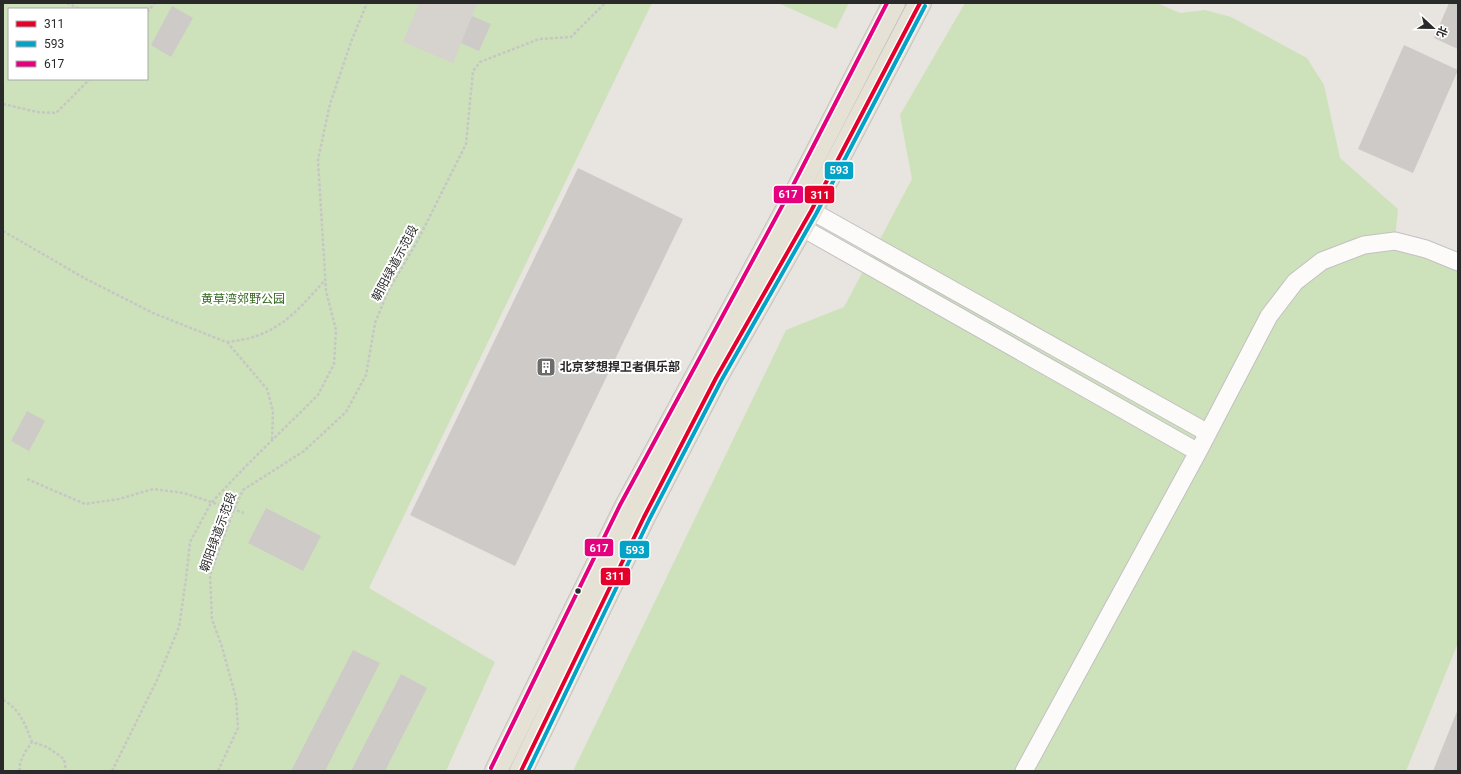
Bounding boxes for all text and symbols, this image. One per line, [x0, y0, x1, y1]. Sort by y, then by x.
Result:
legend [8, 8, 148, 80]
north arrow [1413, 8, 1453, 48]
text: 311 [44, 17, 64, 31]
text: 北 [1434, 24, 1450, 39]
text: 593 [44, 37, 64, 51]
text: 617 [44, 57, 64, 71]
line badge: 593 [824, 161, 854, 180]
text: 593 [830, 164, 848, 177]
line badge: 617 [773, 185, 804, 204]
line badge: 311 [804, 185, 835, 204]
text: 617 [779, 188, 797, 201]
text: 311 [811, 189, 829, 202]
street label: 朝阳绿道示范段 [369, 223, 421, 303]
park label: 黄草湾郊野公园 [201, 292, 285, 306]
building icon: 北京梦想捍卫者俱乐部 [535, 356, 557, 378]
place label: 北京梦想捍卫者俱乐部 [560, 360, 680, 374]
street label: 朝阳绿道示范段 [197, 490, 239, 574]
line badge: 617 [584, 538, 614, 557]
line badge: 593 [619, 540, 650, 559]
text: 617 [590, 542, 608, 555]
text: 593 [626, 544, 644, 557]
line badge: 311 [600, 567, 631, 586]
text: 311 [606, 570, 624, 583]
unlabelled marker [573, 586, 583, 596]

